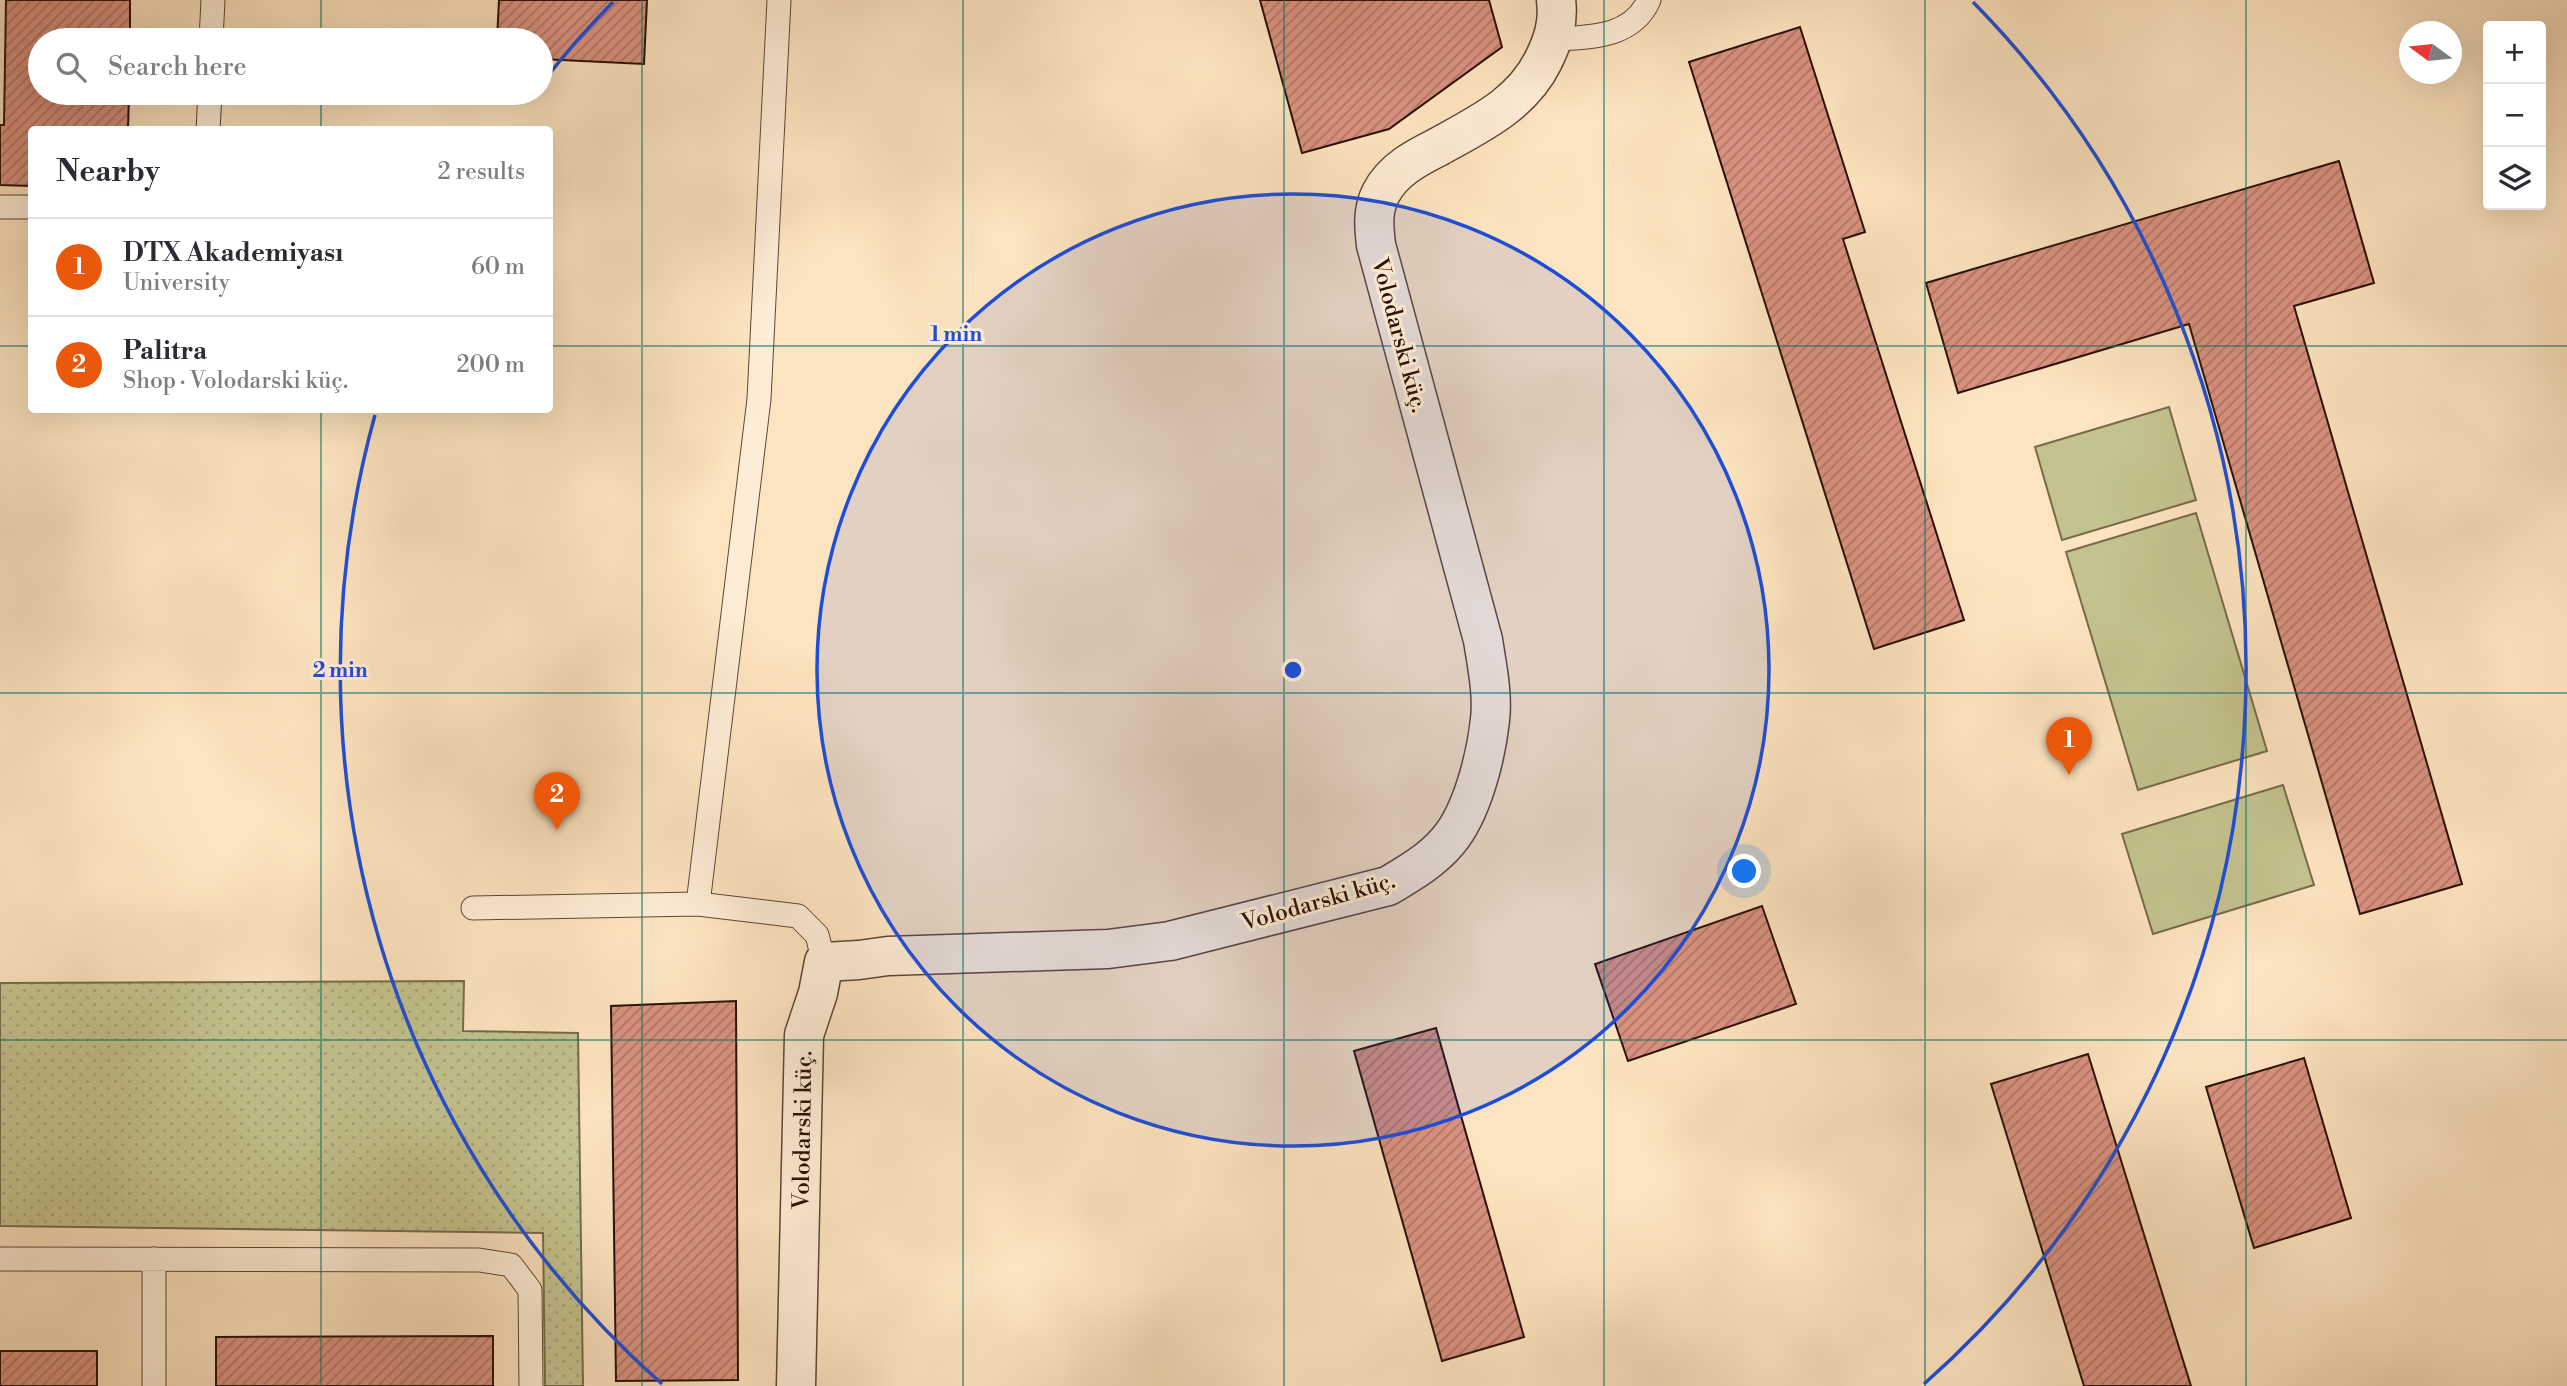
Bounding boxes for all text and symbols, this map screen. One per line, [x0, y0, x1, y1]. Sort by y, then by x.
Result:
north arrow [2399, 21, 2462, 84]
map controls [2483, 21, 2546, 210]
button: + [2483, 21, 2546, 84]
search box [28, 28, 553, 105]
icon: search [52, 48, 90, 86]
text: Search here [108, 51, 247, 83]
button: − [2483, 84, 2546, 147]
button: layers [2483, 147, 2546, 210]
text: Nearby [56, 153, 160, 191]
text: 2 results [438, 158, 525, 186]
text: DTX Akademiyası [123, 237, 343, 269]
text: 1 [73, 253, 85, 281]
text: 60 m [471, 253, 525, 281]
street label: Volodarski küç. [1365, 254, 1433, 416]
text: University [123, 269, 230, 297]
text: 1 min [930, 322, 982, 348]
text: Palitra [123, 335, 207, 367]
text: 2 [72, 351, 86, 379]
text: 200 m [457, 351, 525, 379]
text: Shop · Volodarski küç. [123, 367, 348, 395]
text: 2 min [312, 658, 368, 684]
centre of rings [1281, 658, 1305, 682]
pin: 1 [2046, 717, 2092, 775]
pin: 2 [534, 772, 580, 830]
your location [1727, 854, 1761, 888]
street label: Volodarski küç. [1237, 867, 1398, 938]
street label: Volodarski küç. [788, 1050, 818, 1211]

